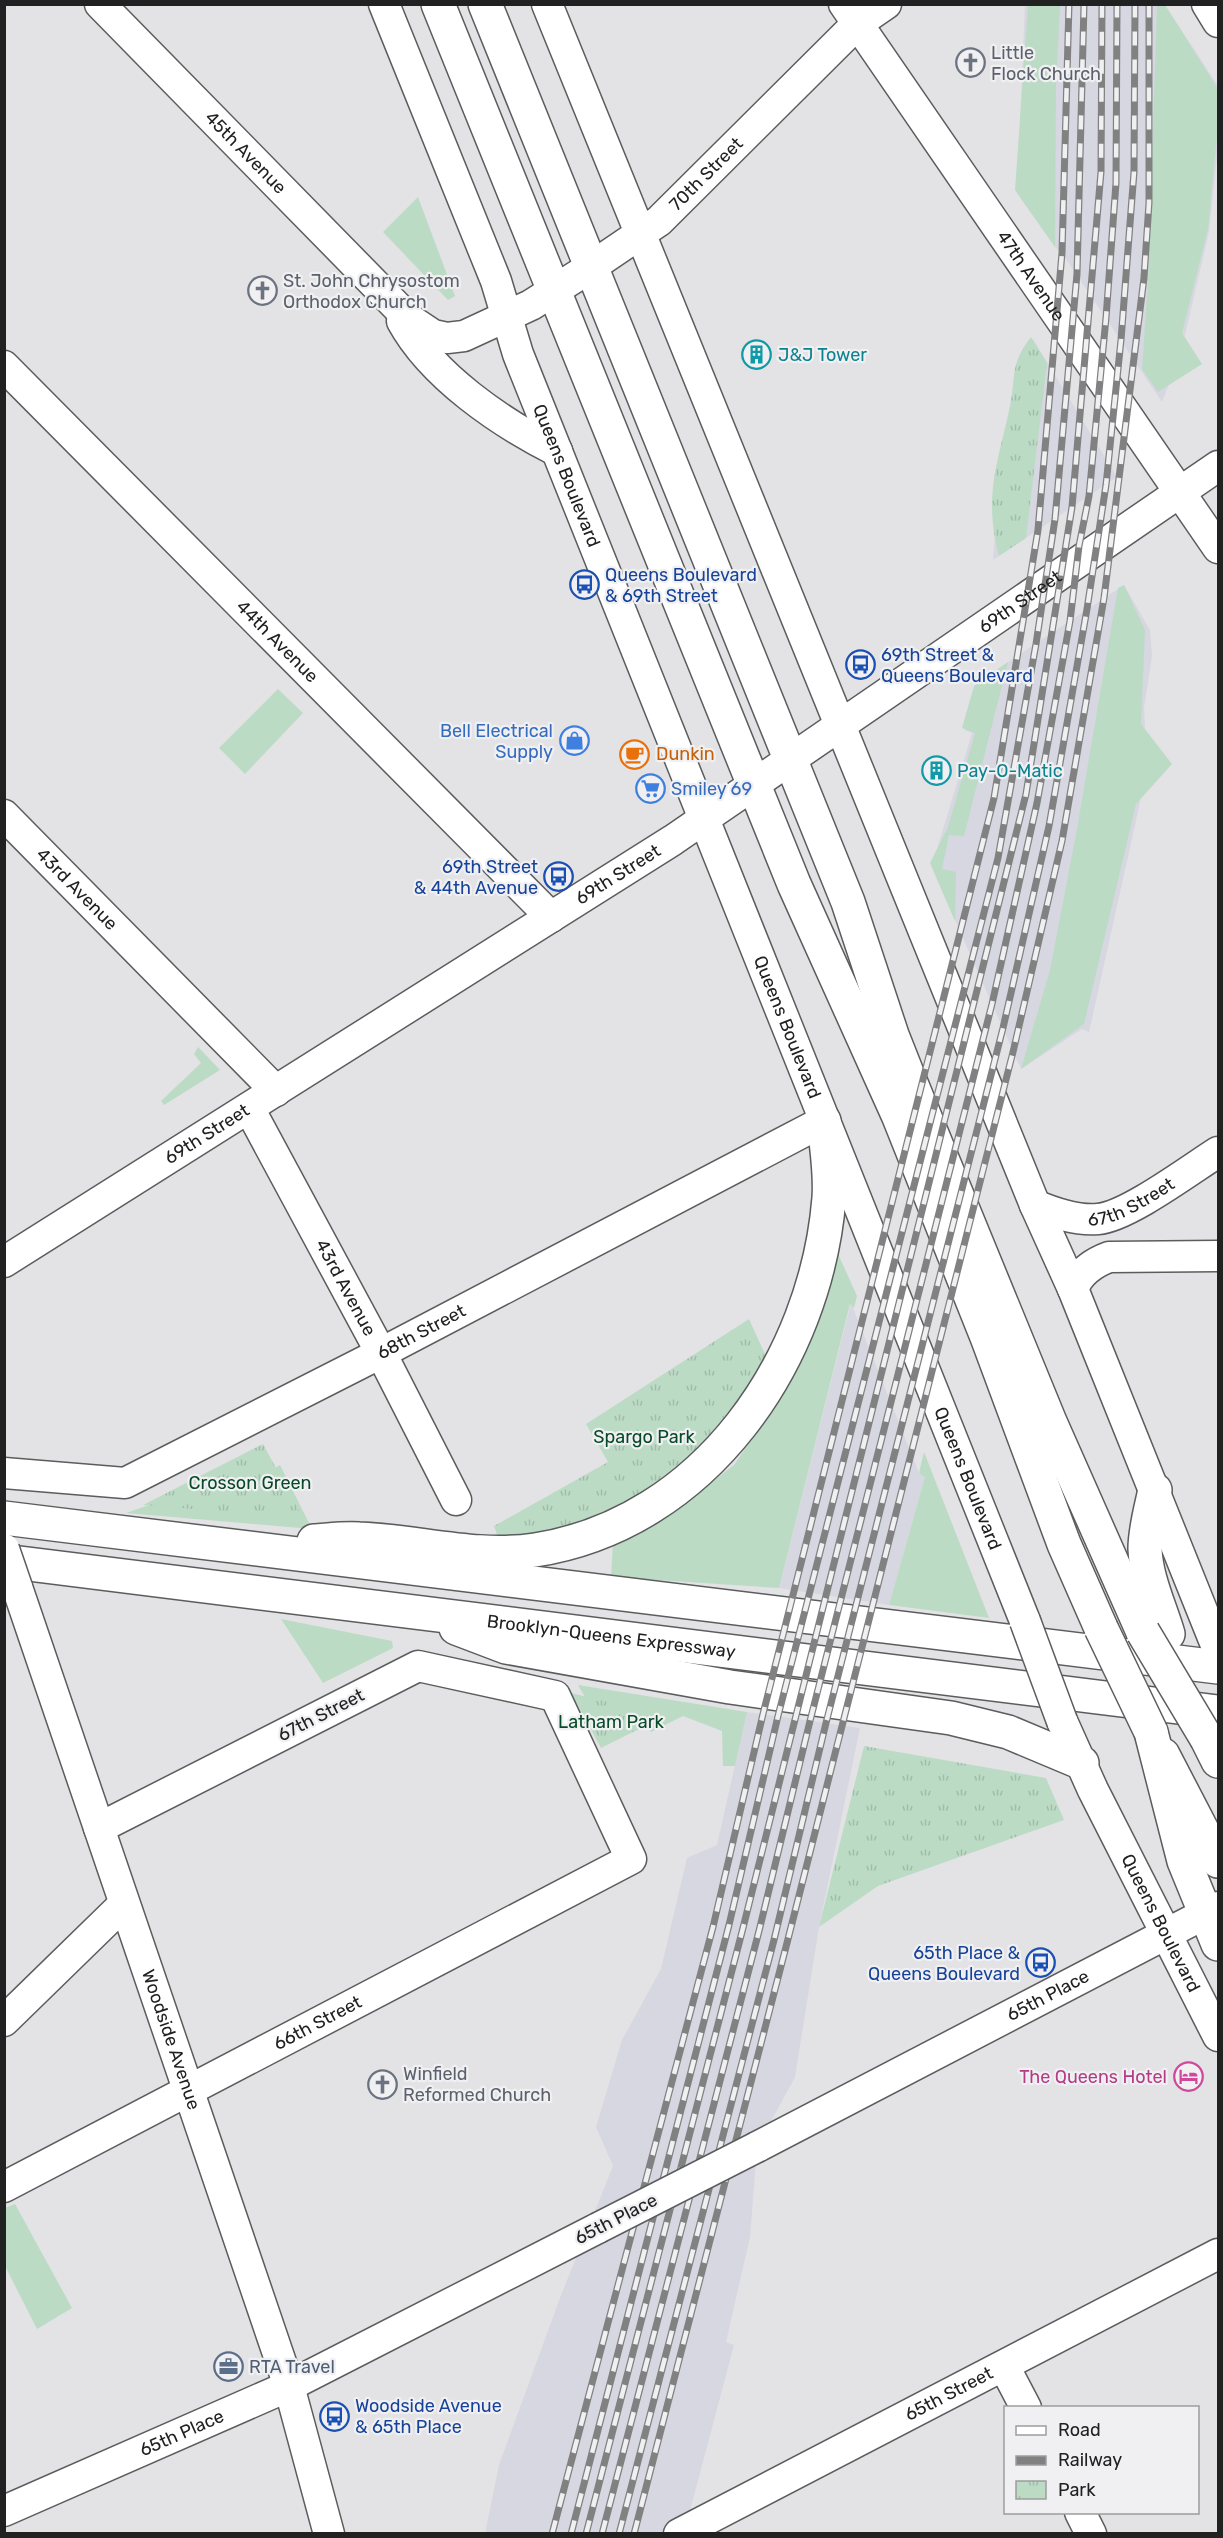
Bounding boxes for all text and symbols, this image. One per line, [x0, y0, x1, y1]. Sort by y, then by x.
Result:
place label: Little Flock Church [991, 42, 1101, 85]
church icon: Little Flock Church [954, 47, 986, 79]
street label: 45th Avenue [200, 107, 291, 198]
street label: 70th Street [665, 133, 748, 215]
street label: 47th Avenue [992, 226, 1070, 325]
place label: St. John Chrysostom Orthodox Church [283, 270, 460, 313]
church icon: St. John Chrysostom Orthodox Church [246, 275, 278, 307]
building icon: J&J Tower [741, 339, 773, 371]
place label: J&J Tower [778, 344, 867, 366]
street label: Queens Boulevard [528, 401, 605, 550]
place label: Queens Boulevard & 69th Street [605, 564, 757, 607]
street label: 69th Street [974, 566, 1066, 638]
bus stop icon: Queens Boulevard & 69th Street [568, 569, 600, 601]
street label: 44th Avenue [232, 595, 323, 687]
place label: 69th Street & Queens Boulevard [881, 644, 1033, 687]
bus stop icon: 69th Street & Queens Boulevard [844, 649, 876, 681]
place label: Bell Electrical Supply [440, 720, 553, 763]
shop icon: Bell Electrical Supply [558, 725, 590, 757]
cafe icon: Dunkin [619, 738, 651, 770]
place label: Dunkin [656, 743, 715, 765]
building icon: Pay-O-Matic [920, 755, 952, 787]
place label: Pay-O-Matic [957, 760, 1063, 782]
supermarket icon: Smiley 69 [634, 773, 666, 805]
place label: Smiley 69 [671, 778, 752, 800]
street label: 69th Street [572, 840, 665, 910]
street label: 43rd Avenue [32, 843, 122, 935]
place label: 69th Street & 44th Avenue [414, 856, 538, 899]
bus stop icon: 69th Street & 44th Avenue [543, 861, 575, 893]
street label: Queens Boulevard [749, 952, 826, 1102]
street label: 69th Street [160, 1099, 253, 1169]
street label: 67th Street [1088, 1173, 1179, 1230]
street label: 43rd Avenue [311, 1236, 381, 1340]
street label: 68th Street [373, 1300, 469, 1364]
street label: Queens Boulevard [929, 1404, 1006, 1553]
park label: Spargo Park [593, 1426, 695, 1448]
park label: Crosson Green [189, 1472, 311, 1494]
street label: Brooklyn-Queens Expressway [486, 1610, 737, 1663]
street label: 67th Street [274, 1684, 368, 1746]
park label: Latham Park [558, 1711, 665, 1733]
street label: Queens Boulevard [1116, 1850, 1205, 1996]
place label: 65th Place & Queens Boulevard [868, 1942, 1020, 1985]
bus stop icon: 65th Place & Queens Boulevard [1025, 1947, 1057, 1979]
street label: 65th Place [1003, 1965, 1093, 2026]
street label: Woodside Avenue [137, 1966, 205, 2113]
street label: 66th Street [270, 1991, 365, 2055]
hotel icon: The Queens Hotel [1172, 2061, 1204, 2093]
place label: Winfield Reformed Church [403, 2063, 551, 2106]
place label: The Queens Hotel [1019, 2066, 1167, 2088]
church icon: Winfield Reformed Church [366, 2068, 398, 2100]
street label: 65th Place [571, 2189, 661, 2249]
office icon: RTA Travel [212, 2351, 244, 2383]
place label: RTA Travel [249, 2356, 335, 2378]
street label: 65th Street [901, 2362, 996, 2426]
place label: Woodside Avenue & 65th Place [355, 2395, 502, 2438]
bus stop icon: Woodside Avenue & 65th Place [318, 2400, 350, 2432]
street label: 65th Place [136, 2405, 227, 2461]
legend [1004, 2406, 1199, 2514]
text: Road [1058, 2419, 1101, 2441]
text: Railway [1058, 2449, 1122, 2471]
text: Park [1058, 2479, 1096, 2501]

